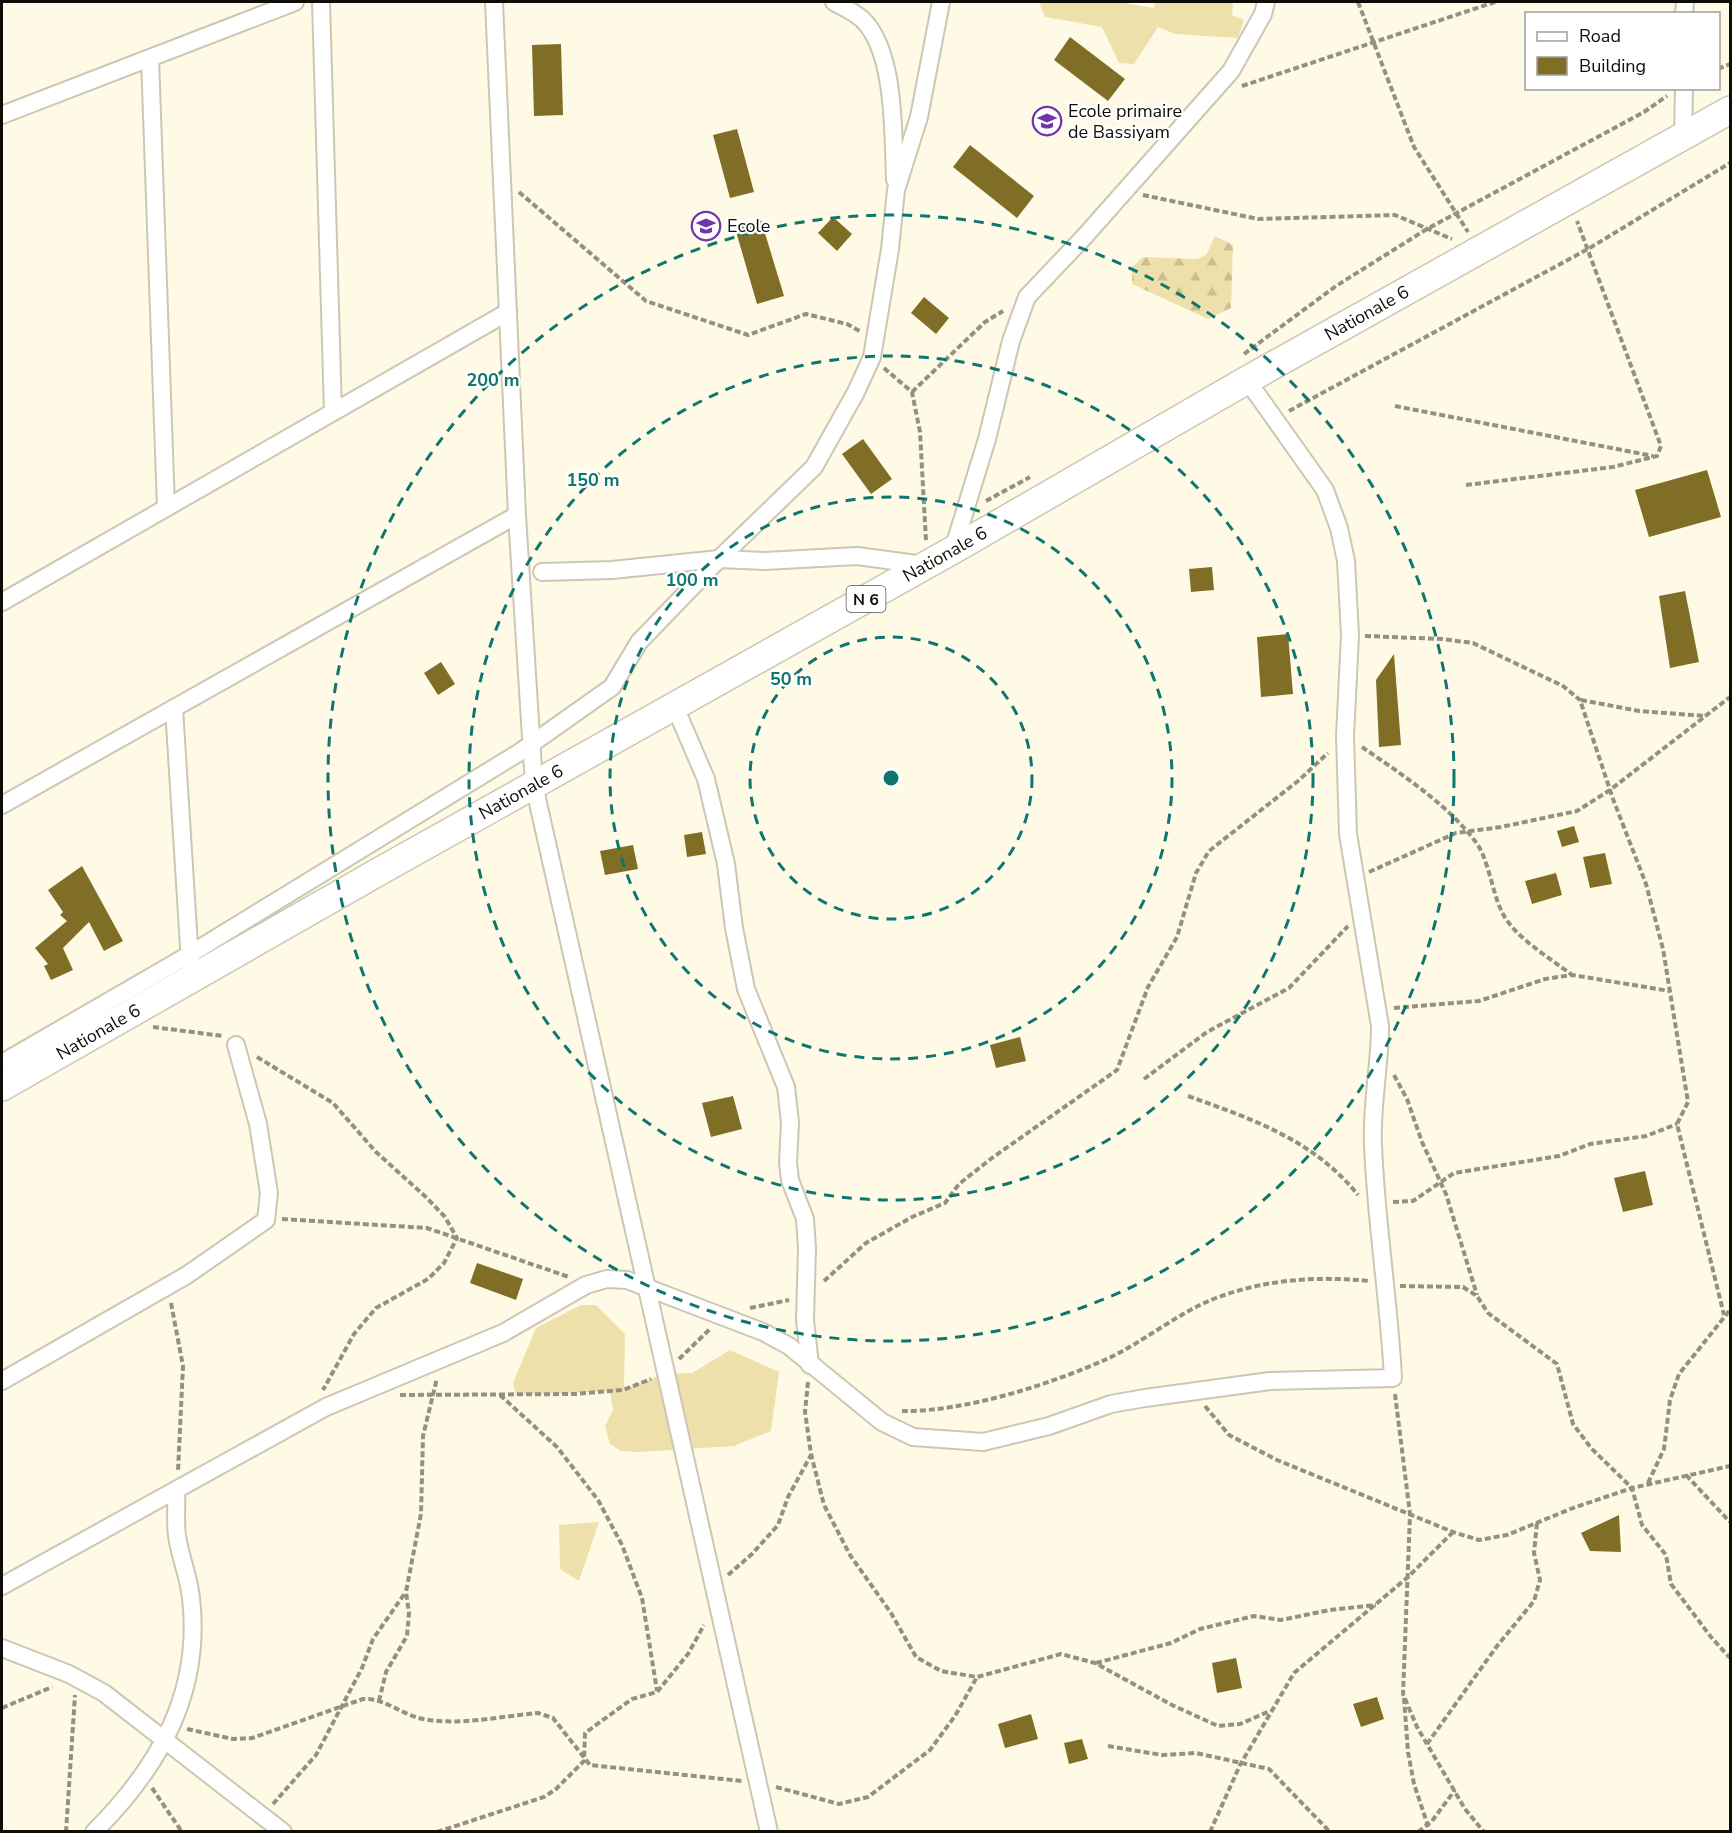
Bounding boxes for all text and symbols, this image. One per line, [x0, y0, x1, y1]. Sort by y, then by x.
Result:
legend [1525, 12, 1720, 90]
text: Road [1579, 24, 1621, 48]
text: Building [1579, 54, 1646, 78]
place label: Ecole primaire de Bassiyam [1068, 99, 1182, 144]
school or university icon: Ecole primaire de Bassiyam [1031, 105, 1063, 137]
school or university icon: Ecole [690, 210, 722, 242]
place label: Ecole [727, 214, 770, 238]
street label: Nationale 6 [1320, 280, 1413, 346]
text: 200 m [466, 368, 520, 392]
text: 150 m [566, 468, 620, 492]
street label: Nationale 6 [898, 521, 992, 588]
text: 100 m [665, 568, 719, 592]
road number: N 6 [846, 586, 886, 612]
text: 50 m [770, 667, 812, 691]
street label: Nationale 6 [474, 759, 568, 825]
centre of rings [881, 768, 901, 788]
street label: Nationale 6 [52, 998, 145, 1066]

